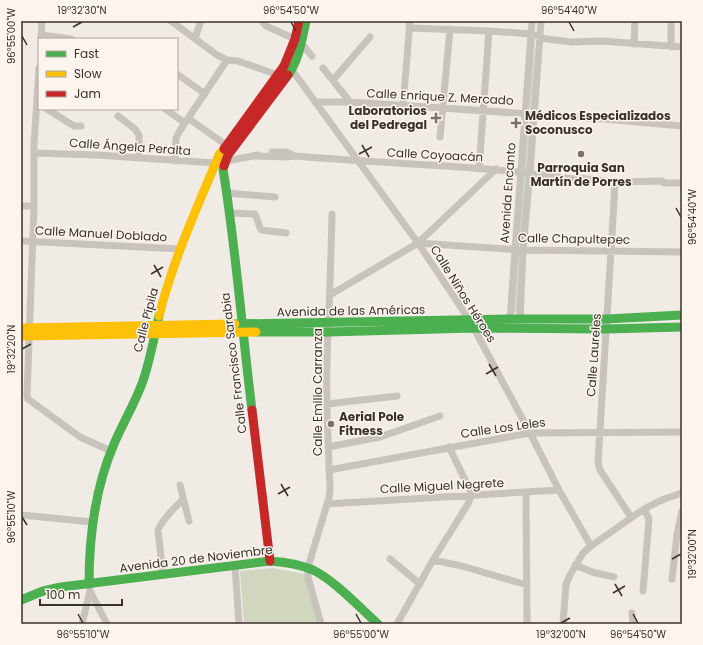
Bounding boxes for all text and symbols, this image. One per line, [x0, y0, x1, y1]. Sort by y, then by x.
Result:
text: 19°32'30"N [58, 3, 106, 18]
text: 96°54'50"W [263, 3, 319, 18]
text: 96°54'40"W [541, 3, 597, 18]
text: 96°55'00"W [4, 8, 19, 64]
legend [38, 38, 178, 110]
text: Fast [74, 45, 99, 62]
text: Slow [74, 65, 102, 82]
street label: Calle Enrique Z. Mercado [366, 84, 514, 109]
text: Jam [74, 85, 101, 102]
place label: Laboratorios del Pedregal [349, 102, 427, 133]
place label: Médicos Especializados Soconusco [525, 107, 671, 138]
marker: Laboratorios del Pedregal [430, 112, 442, 124]
marker: Médicos Especializados Soconusco [510, 117, 522, 129]
street label: Calle Ángela Peralta [69, 134, 191, 159]
street label: Avenida Encanto [495, 142, 520, 244]
street label: Calle Coyoacán [386, 143, 484, 166]
marker: Parroquia San Martín de Porres [576, 149, 586, 159]
place label: Parroquia San Martín de Porres [530, 159, 632, 190]
text: 96°54'40"W [685, 189, 700, 245]
street label: Calle Manuel Doblado [34, 222, 168, 245]
street label: Calle Chapultepec [518, 229, 630, 248]
street label: Calle Niños Héroes [427, 242, 500, 346]
street label: Calle Pípila [129, 286, 162, 354]
street label: Calle Francisco Sarabia [216, 292, 251, 434]
street label: Avenida de las Américas [277, 301, 425, 320]
street label: Calle Laureles [582, 313, 605, 397]
text: 19°32'20"N [4, 325, 19, 373]
street label: Calle Emilio Carranza [309, 328, 326, 456]
place label: Aerial Pole Fitness [339, 408, 405, 439]
street label: Calle Los Leles [459, 413, 546, 442]
marker: Aerial Pole Fitness [326, 419, 336, 429]
street label: Calle Miguel Negrete [379, 474, 504, 497]
text: 96°55'10"W [4, 490, 19, 544]
text: 19°32'00"N [685, 529, 700, 579]
street label: Avenida 20 de Noviembre [118, 541, 274, 576]
scale bar [40, 581, 122, 607]
text: 100 m [46, 586, 80, 603]
text: 96°55'10"W [56, 627, 110, 642]
text: 96°55'00"W [333, 627, 389, 642]
text: 19°32'00"N [536, 627, 586, 642]
text: 96°54'50"W [610, 627, 666, 642]

